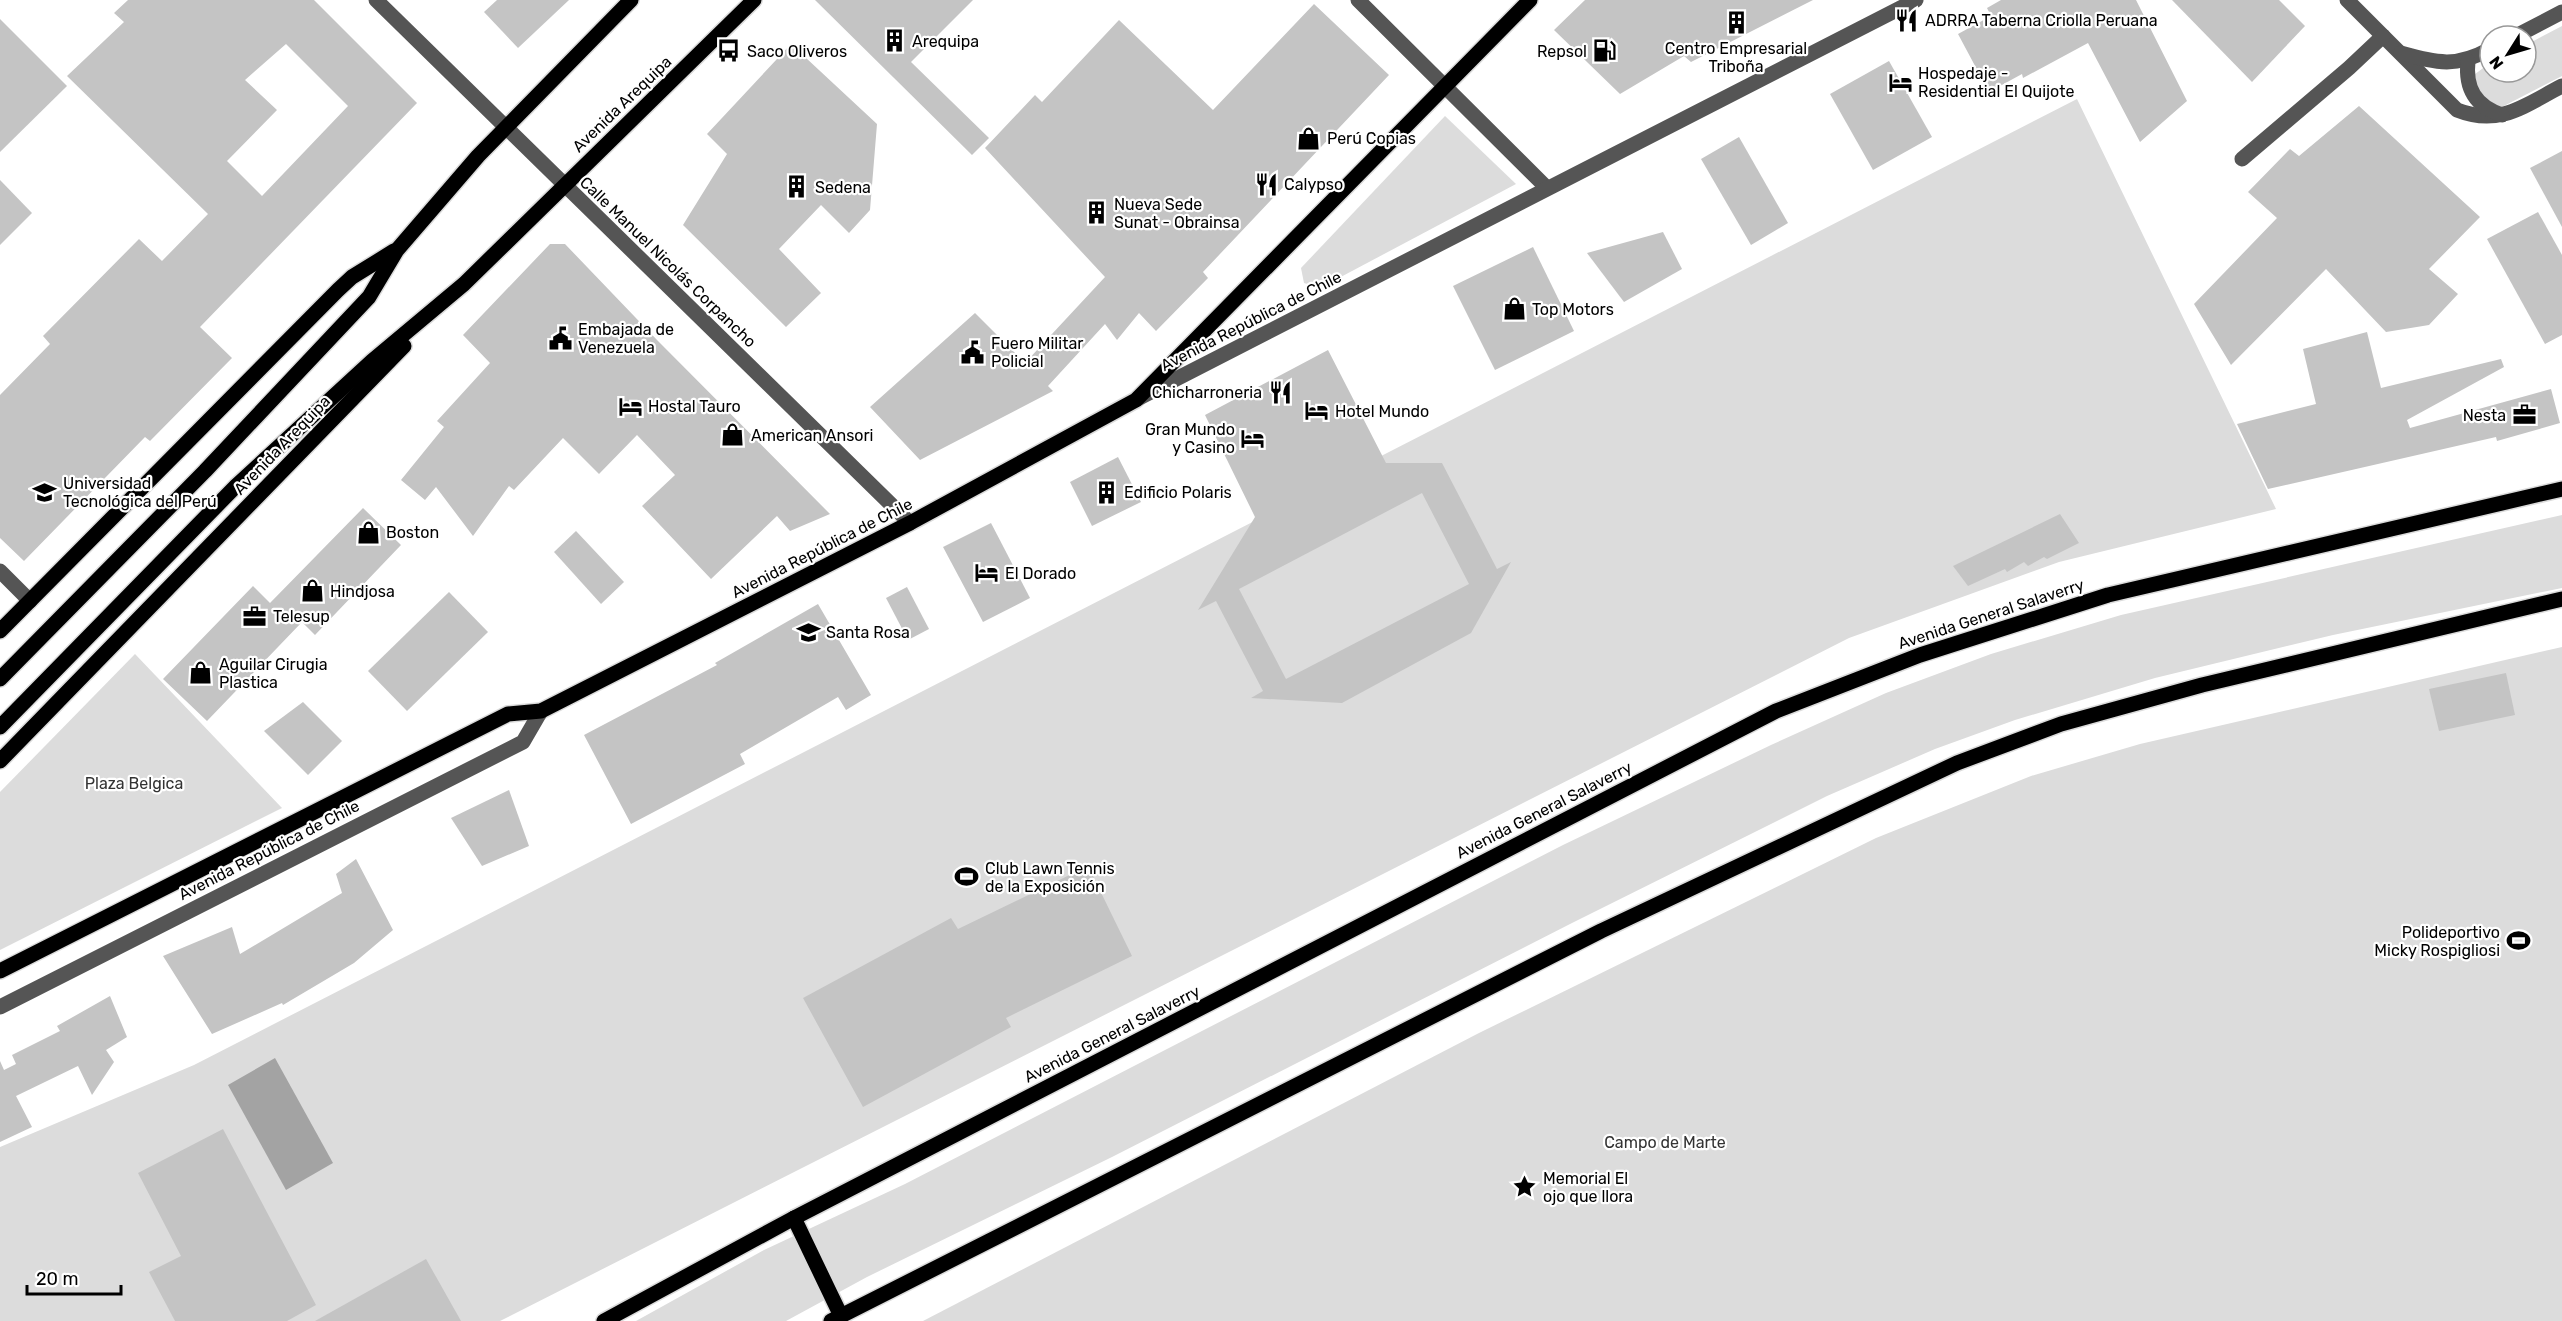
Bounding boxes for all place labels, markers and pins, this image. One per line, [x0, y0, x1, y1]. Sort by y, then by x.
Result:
restaurant icon: ADRRA Taberna Criolla Peruana [1894, 7, 1920, 33]
building icon: Centro Empresarial Triboña [1723, 10, 1749, 36]
place label: ADRRA Taberna Criolla Peruana [1925, 11, 2158, 30]
building icon: Arequipa [881, 28, 907, 54]
place label: Arequipa [912, 32, 979, 51]
bus stop icon: Saco Oliveros [716, 38, 742, 64]
fuel station icon: Repsol [1592, 38, 1618, 64]
place label: Centro Empresarial Triboña [1665, 39, 1807, 76]
place label: Saco Oliveros [747, 42, 847, 61]
place label: Repsol [1537, 42, 1587, 61]
place label: Hospedaje - Residential El Quijote [1918, 64, 2074, 101]
hotel icon: Hospedaje - Residential El Quijote [1887, 69, 1913, 95]
shop icon: Perú Copias [1296, 125, 1322, 151]
place label: Perú Copias [1327, 129, 1416, 148]
restaurant icon: Calypso [1253, 171, 1279, 197]
building icon: Sedena [784, 174, 810, 200]
place label: Calypso [1284, 175, 1343, 194]
place label: Sedena [815, 178, 871, 197]
place label: Nueva Sede Sunat - Obrainsa [1114, 195, 1240, 232]
building icon: Nueva Sede Sunat - Obrainsa [1083, 200, 1109, 226]
shop icon: Top Motors [1501, 296, 1527, 322]
place label: Top Motors [1532, 300, 1614, 319]
place label: Embajada de Venezuela [578, 320, 674, 357]
public building icon: Embajada de Venezuela [547, 325, 573, 351]
place label: Fuero Militar Policial [991, 334, 1083, 371]
public building icon: Fuero Militar Policial [960, 339, 986, 365]
restaurant icon: Chicharroneria [1267, 379, 1293, 405]
place label: Chicharroneria [1152, 383, 1262, 402]
hotel icon: Hostal Tauro [617, 393, 643, 419]
place label: Hostal Tauro [648, 397, 741, 416]
hotel icon: Hotel Mundo [1304, 398, 1330, 424]
place label: Hotel Mundo [1335, 402, 1429, 421]
office icon: Nesta [2511, 402, 2537, 428]
place label: Nesta [2463, 406, 2506, 425]
place label: Gran Mundo y Casino [1145, 420, 1235, 457]
shop icon: American Ansori [720, 422, 746, 448]
hotel icon: Gran Mundo y Casino [1240, 425, 1266, 451]
place label: American Ansori [751, 426, 873, 445]
place label: Universidad Tecnológica del Perú [63, 474, 217, 511]
school or university icon: Universidad Tecnológica del Perú [32, 479, 58, 505]
building icon: Edificio Polaris [1093, 479, 1119, 505]
place label: Edificio Polaris [1124, 483, 1232, 502]
shop icon: Boston [355, 519, 381, 545]
place label: Boston [386, 523, 439, 542]
hotel icon: El Dorado [974, 560, 1000, 586]
place label: El Dorado [1005, 564, 1076, 583]
shop icon: Hindjosa [299, 578, 325, 604]
place label: Hindjosa [330, 582, 395, 601]
office icon: Telesup [242, 603, 268, 629]
place label: Telesup [273, 607, 330, 626]
school or university icon: Santa Rosa [795, 619, 821, 645]
place label: Santa Rosa [826, 623, 910, 642]
place label: Aguilar Cirugia Plastica [219, 655, 328, 692]
shop icon: Aguilar Cirugia Plastica [188, 660, 214, 686]
place label: Club Lawn Tennis de la Exposición [985, 859, 1115, 896]
sports icon: Club Lawn Tennis de la Exposición [954, 864, 980, 890]
place label: Polideportivo Micky Rospigliosi [2374, 923, 2500, 960]
sports icon: Polideportivo Micky Rospigliosi [2505, 928, 2531, 954]
place label: Memorial El ojo que llora [1543, 1169, 1633, 1206]
place icon: Memorial El ojo que llora [1512, 1174, 1538, 1200]

